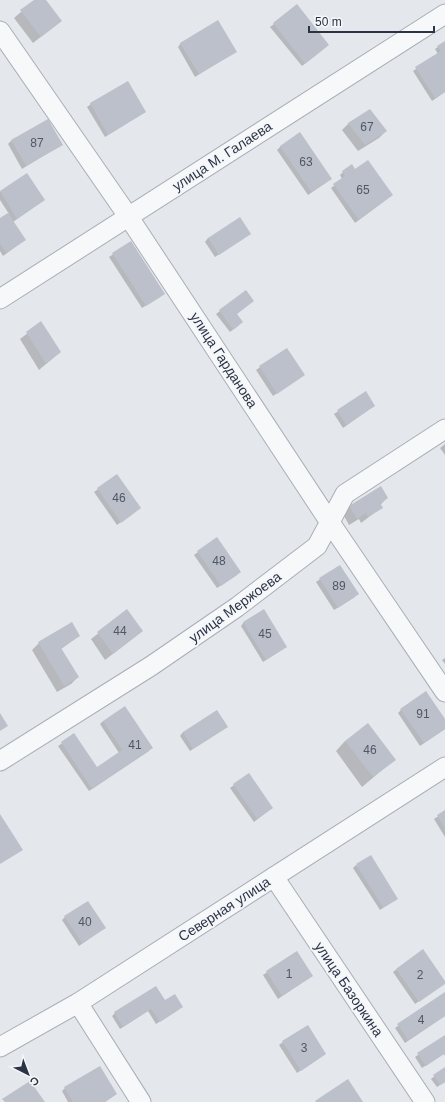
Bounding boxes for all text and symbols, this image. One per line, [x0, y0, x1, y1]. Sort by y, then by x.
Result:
scale bar [309, 8, 434, 34]
text: 50 m [315, 15, 342, 29]
street label: улица М. Галаева [169, 118, 275, 194]
house number: 67 [360, 120, 374, 134]
house number: 87 [30, 136, 44, 150]
house number: 63 [299, 155, 313, 169]
house number: 65 [356, 183, 370, 197]
street label: улица Гарданова [187, 309, 261, 411]
house number: 46 [112, 491, 126, 505]
house number: 48 [212, 554, 226, 568]
street label: улица Мержоева [186, 568, 284, 646]
house number: 89 [332, 579, 346, 593]
house number: 44 [113, 624, 127, 638]
house number: 45 [258, 627, 272, 641]
house number: 91 [416, 707, 430, 721]
house number: 41 [128, 738, 142, 752]
house number: 46 [363, 743, 377, 757]
street label: Северная улица [175, 873, 273, 945]
house number: 40 [78, 915, 92, 929]
street label: улица Базоркина [311, 939, 387, 1039]
house number: 1 [286, 967, 293, 981]
house number: 2 [417, 968, 424, 982]
house number: 4 [418, 1013, 425, 1027]
house number: 3 [301, 1041, 308, 1055]
north arrow [8, 1054, 48, 1094]
text: С [28, 1074, 42, 1089]

